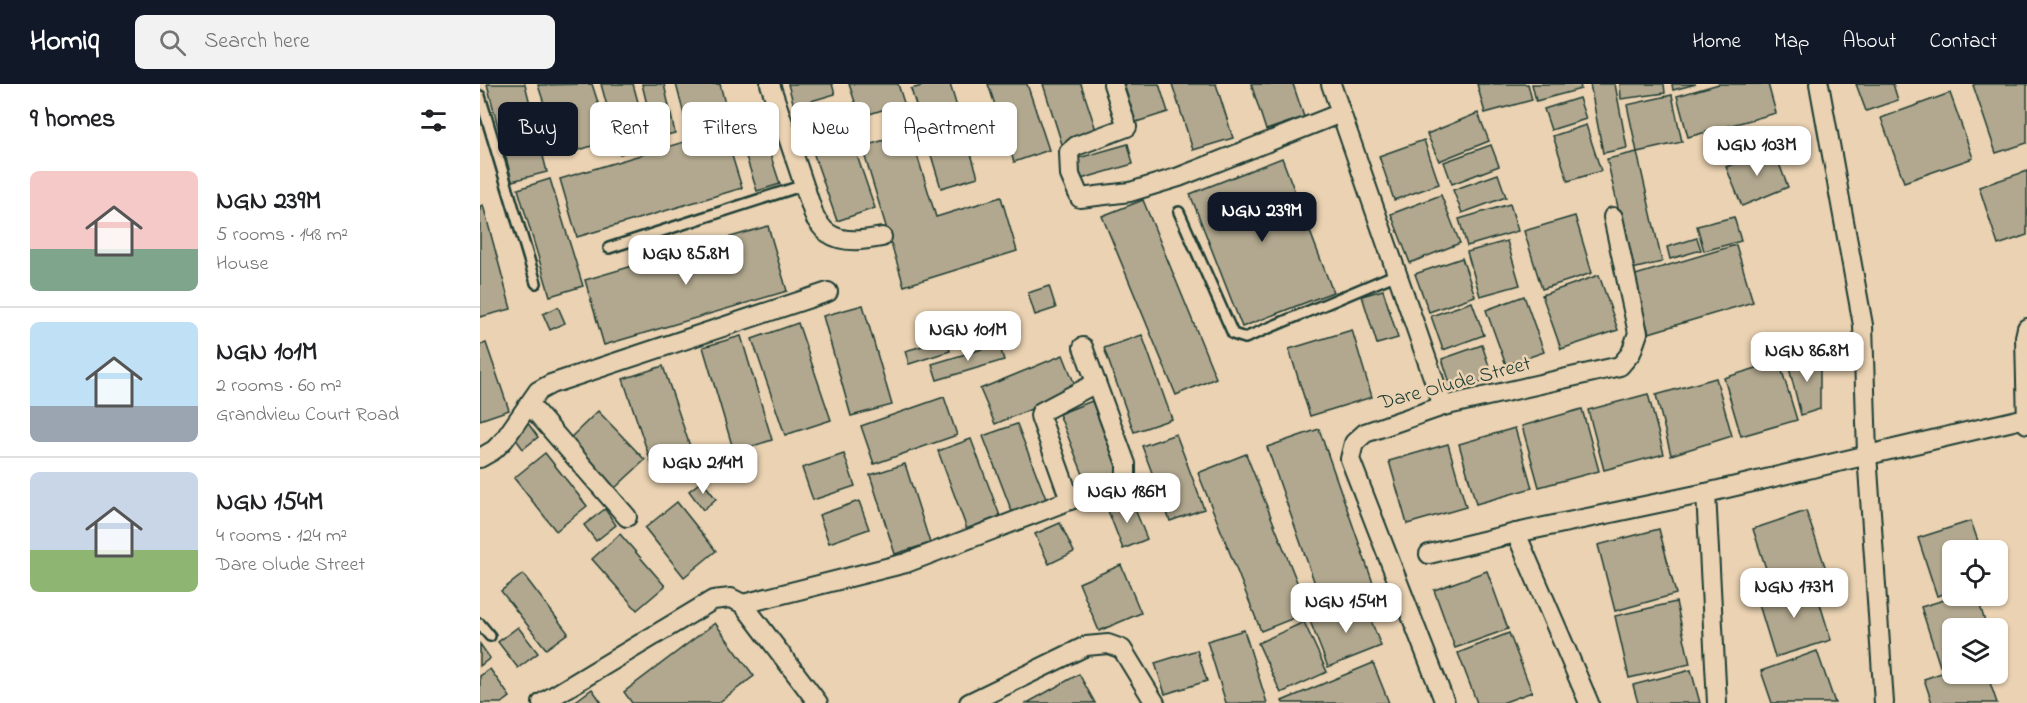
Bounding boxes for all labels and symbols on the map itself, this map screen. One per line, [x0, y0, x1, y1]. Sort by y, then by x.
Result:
pin: NGN 103M [1695, 126, 1819, 177]
pin: NGN 239M [1200, 192, 1324, 243]
pin: NGN 85.8M [617, 235, 755, 286]
pin: NGN 101M [906, 311, 1030, 362]
pin: NGN 86.8M [1738, 332, 1876, 383]
street label: Dare Olude Street [1375, 349, 1535, 419]
pin: NGN 214M [641, 444, 765, 495]
pin: NGN 186M [1065, 473, 1189, 524]
pin: NGN 173M [1732, 568, 1856, 619]
pin: NGN 154M [1284, 583, 1408, 634]

